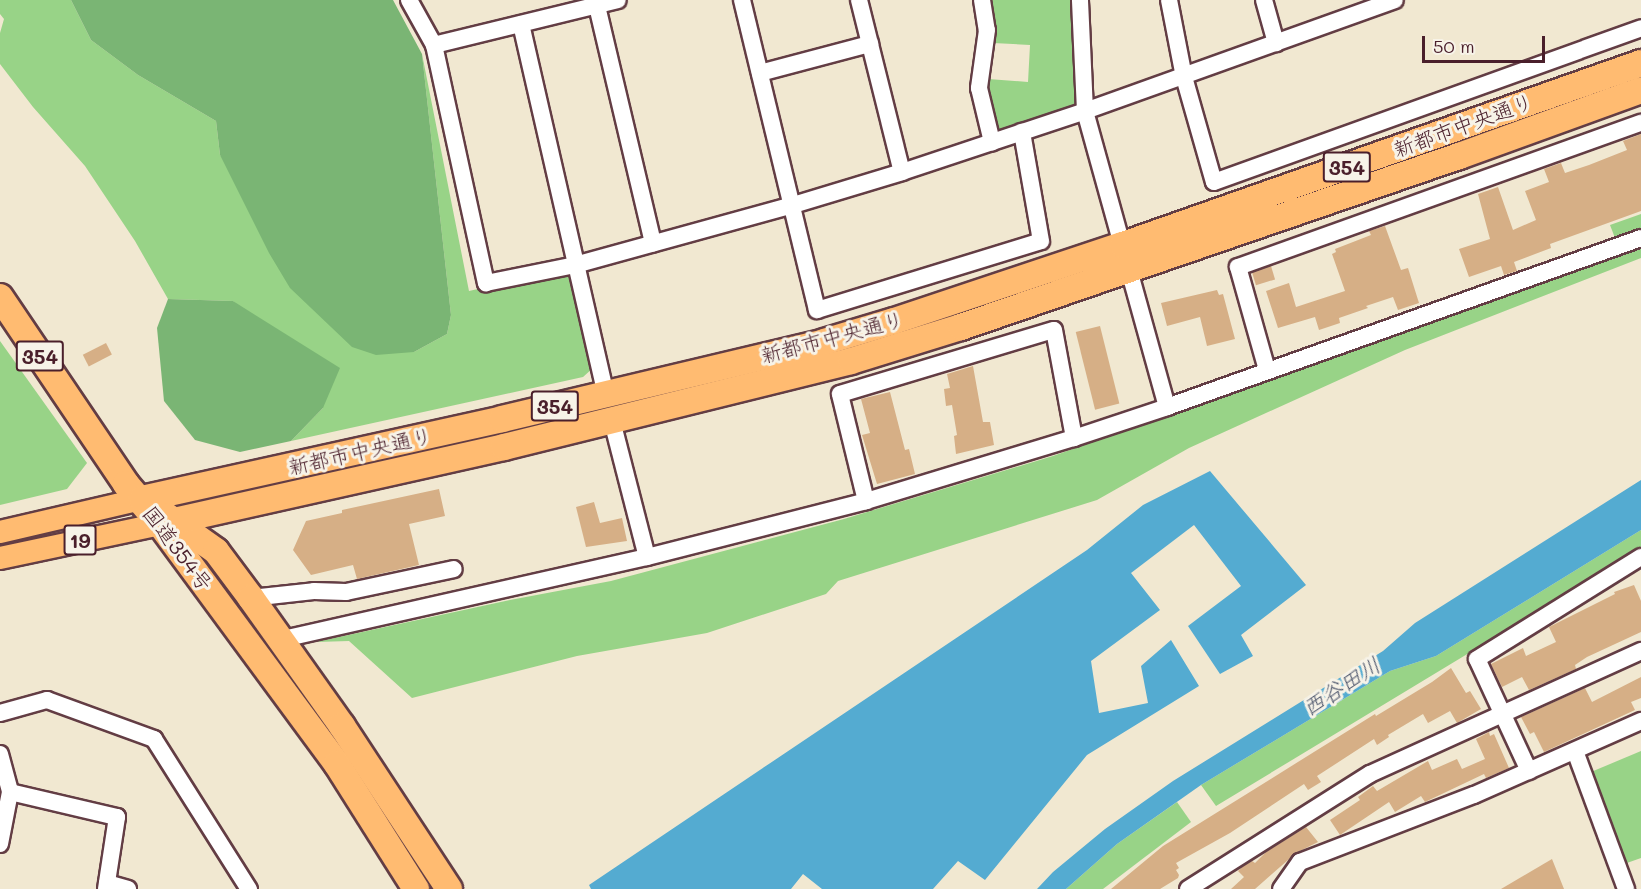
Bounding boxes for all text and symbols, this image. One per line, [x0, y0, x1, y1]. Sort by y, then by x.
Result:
scale bar [1425, 24, 1548, 62]
text: 50 m [1433, 34, 1475, 58]
street label: 新都市中央通り [1390, 88, 1536, 162]
road number: 354 [1322, 150, 1372, 184]
street label: 新都市中央通り [758, 306, 906, 368]
road number: 354 [15, 339, 66, 373]
road number: 354 [530, 389, 580, 423]
street label: 新都市中央通り [286, 422, 434, 480]
street label: 国道354号 [138, 501, 218, 595]
road number: 19 [64, 523, 97, 557]
water label: 西谷田川 [1297, 651, 1385, 721]

